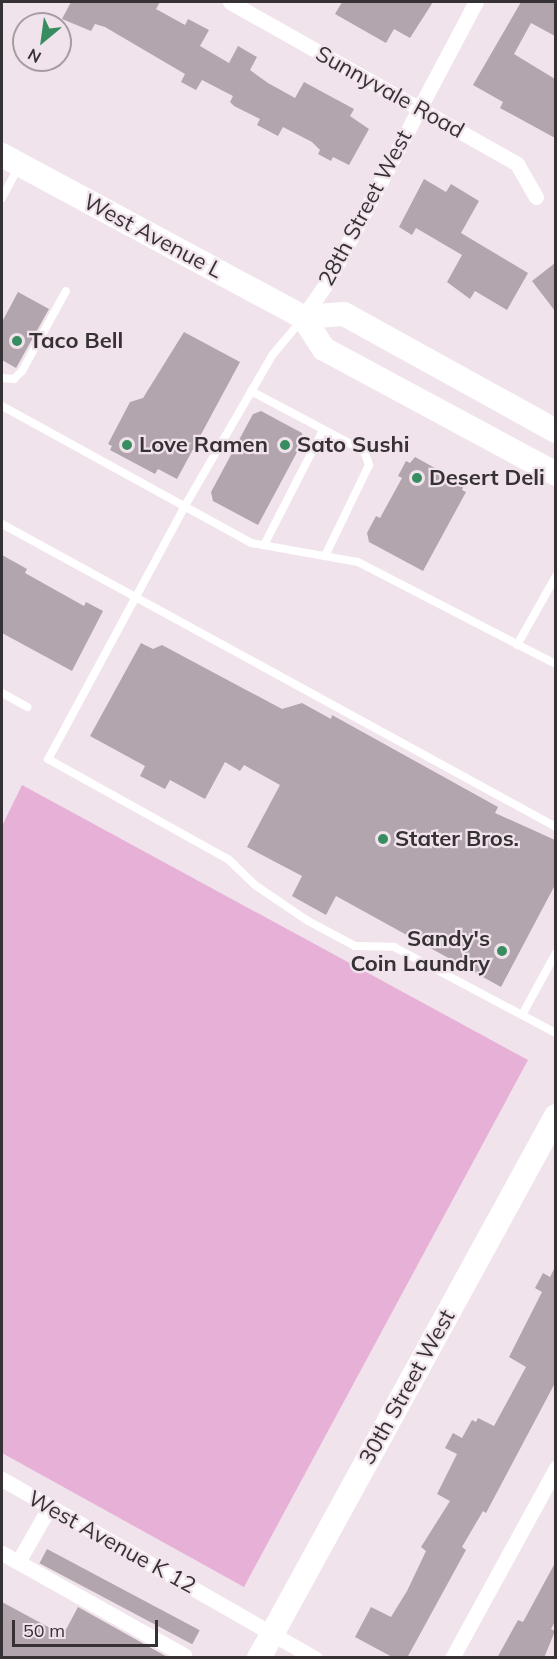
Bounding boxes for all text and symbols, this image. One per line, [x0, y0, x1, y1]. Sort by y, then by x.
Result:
north arrow [12, 12, 72, 72]
street label: Sunnyvale Road [311, 40, 469, 144]
text: N [24, 44, 44, 68]
street label: 28th Street West [313, 125, 417, 291]
street label: West Avenue L [79, 188, 227, 284]
place label: Taco Bell [29, 328, 123, 354]
marker: Taco Bell [10, 334, 24, 348]
place label: Love Ramen [139, 432, 268, 458]
place label: Sato Sushi [297, 432, 409, 458]
marker: Love Ramen [120, 438, 134, 452]
marker: Sato Sushi [278, 438, 292, 452]
place label: Desert Deli [429, 465, 545, 491]
marker: Desert Deli [410, 471, 424, 485]
place label: Stater Bros. [395, 826, 519, 852]
marker: Stater Bros. [376, 832, 390, 846]
place label: Sandy's Coin Laundry [350, 925, 490, 976]
marker: Sandy's Coin Laundry [495, 944, 509, 958]
street label: 30th Street West [354, 1305, 460, 1469]
street label: West Avenue K 12 [23, 1485, 201, 1599]
scale bar [15, 1608, 160, 1646]
text: 50 m [23, 1619, 65, 1642]

